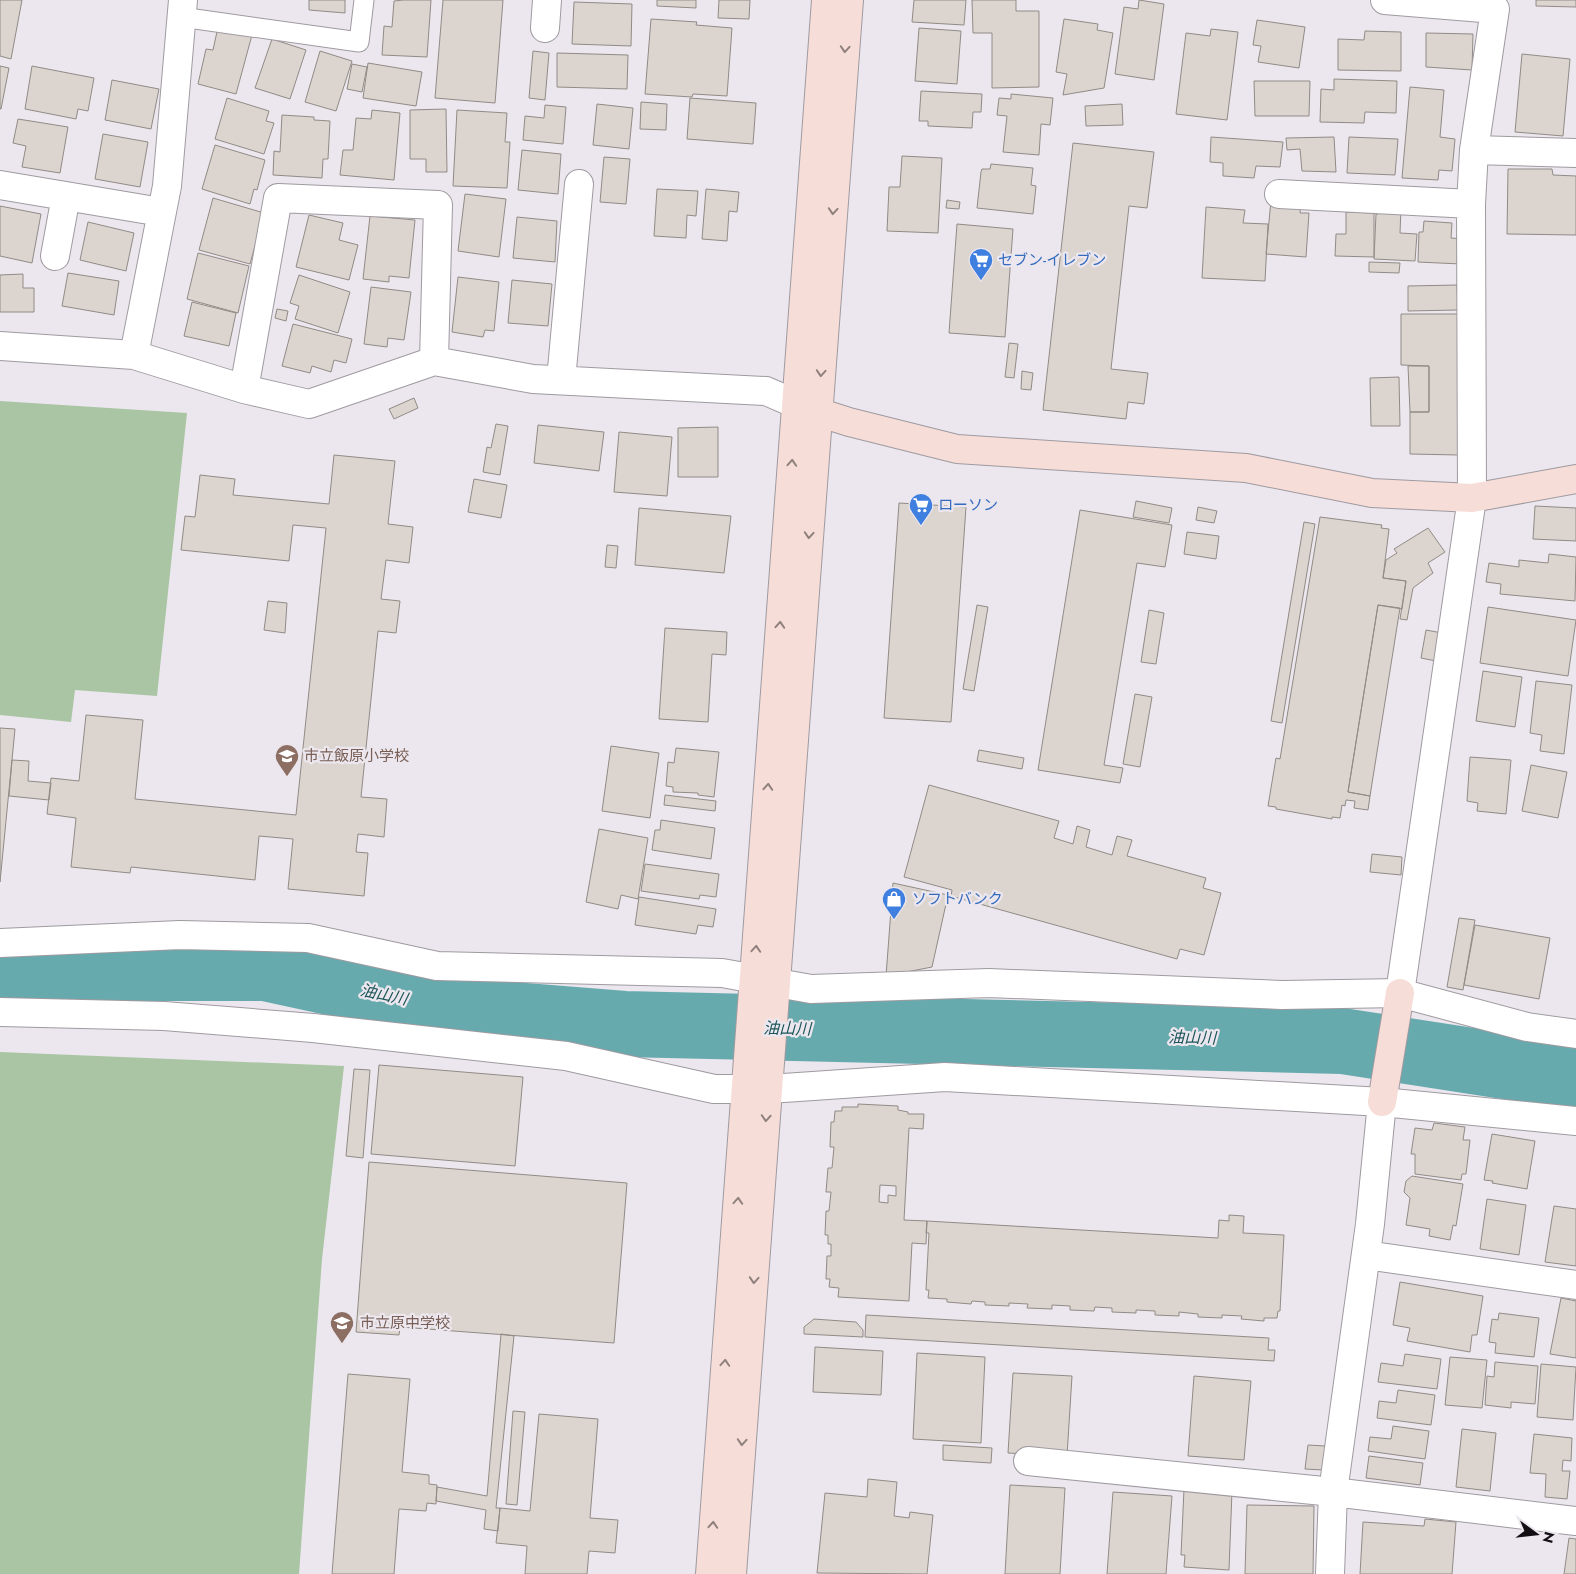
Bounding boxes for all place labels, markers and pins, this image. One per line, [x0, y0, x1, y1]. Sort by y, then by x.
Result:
supermarket icon: セブン-イレブン [968, 247, 994, 281]
place label: セブン-イレブン [998, 249, 1106, 271]
supermarket icon: ローソン [908, 492, 934, 526]
place label: ローソン [938, 494, 998, 516]
school or university icon: 市立飯原小学校 [274, 743, 300, 777]
place label: 市立飯原小学校 [304, 745, 409, 767]
shop icon: ソフトバンク [881, 886, 907, 920]
place label: ソフトバンク [912, 888, 1003, 910]
school or university icon: 市立原中学校 [329, 1310, 355, 1344]
place label: 市立原中学校 [360, 1312, 450, 1334]

